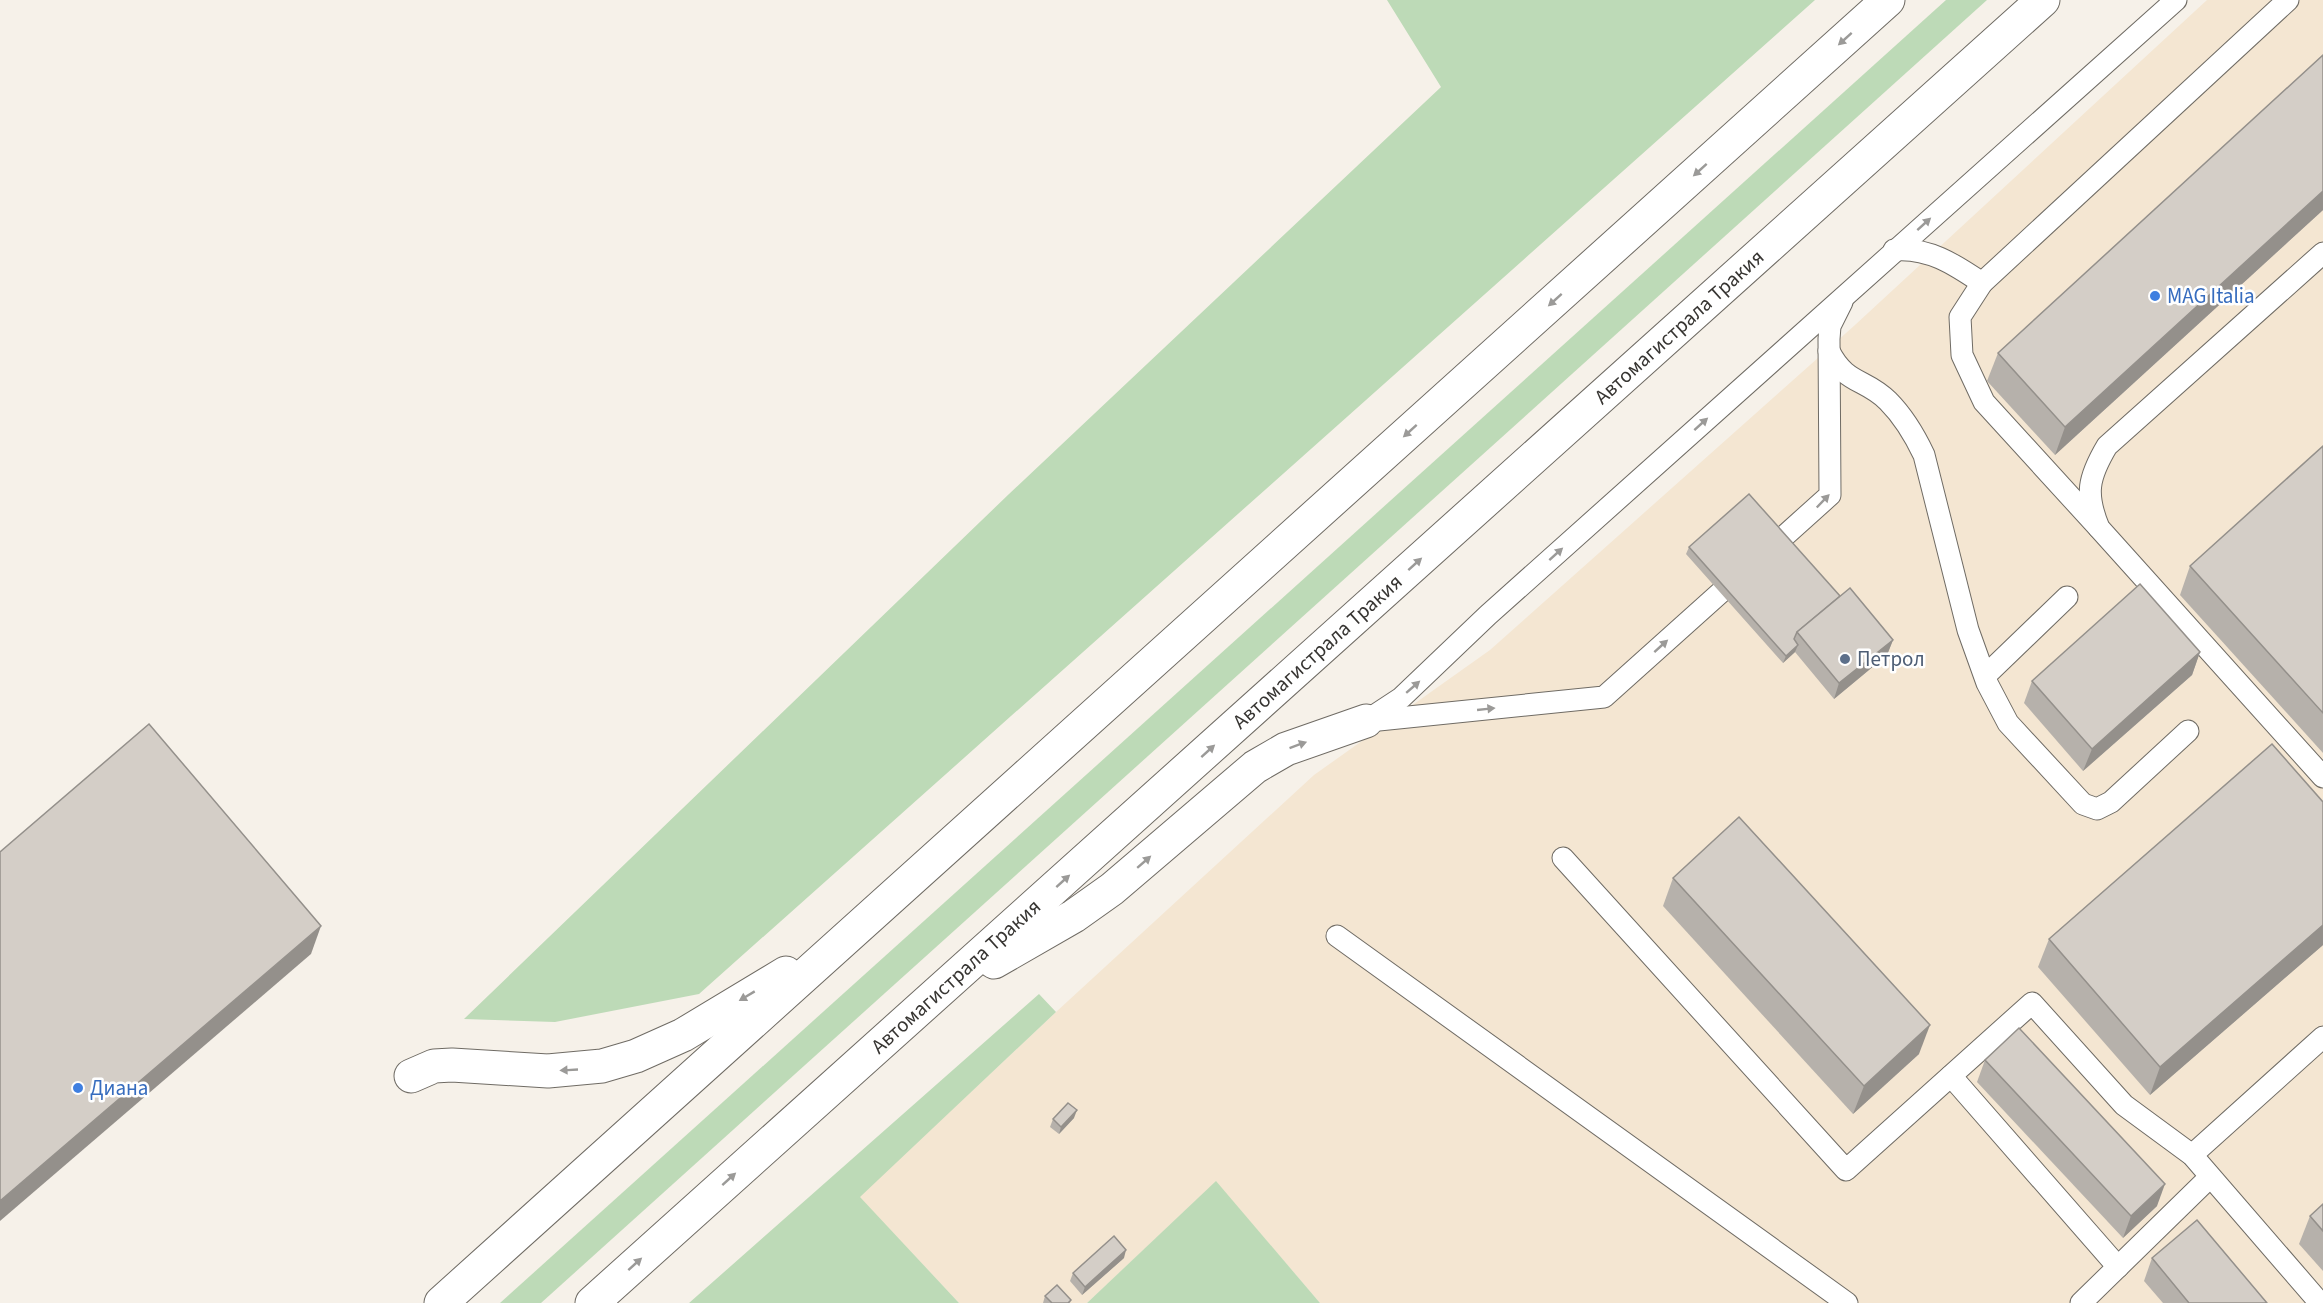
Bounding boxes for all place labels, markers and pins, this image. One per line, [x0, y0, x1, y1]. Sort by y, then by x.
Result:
place label: MAG Italia [2167, 281, 2254, 311]
marker: MAG Italia [2148, 289, 2162, 303]
place label: Петрол [1857, 644, 1925, 674]
marker: Петрол [1838, 652, 1852, 666]
place label: Диана [90, 1073, 148, 1103]
marker: Диана [71, 1081, 85, 1095]

